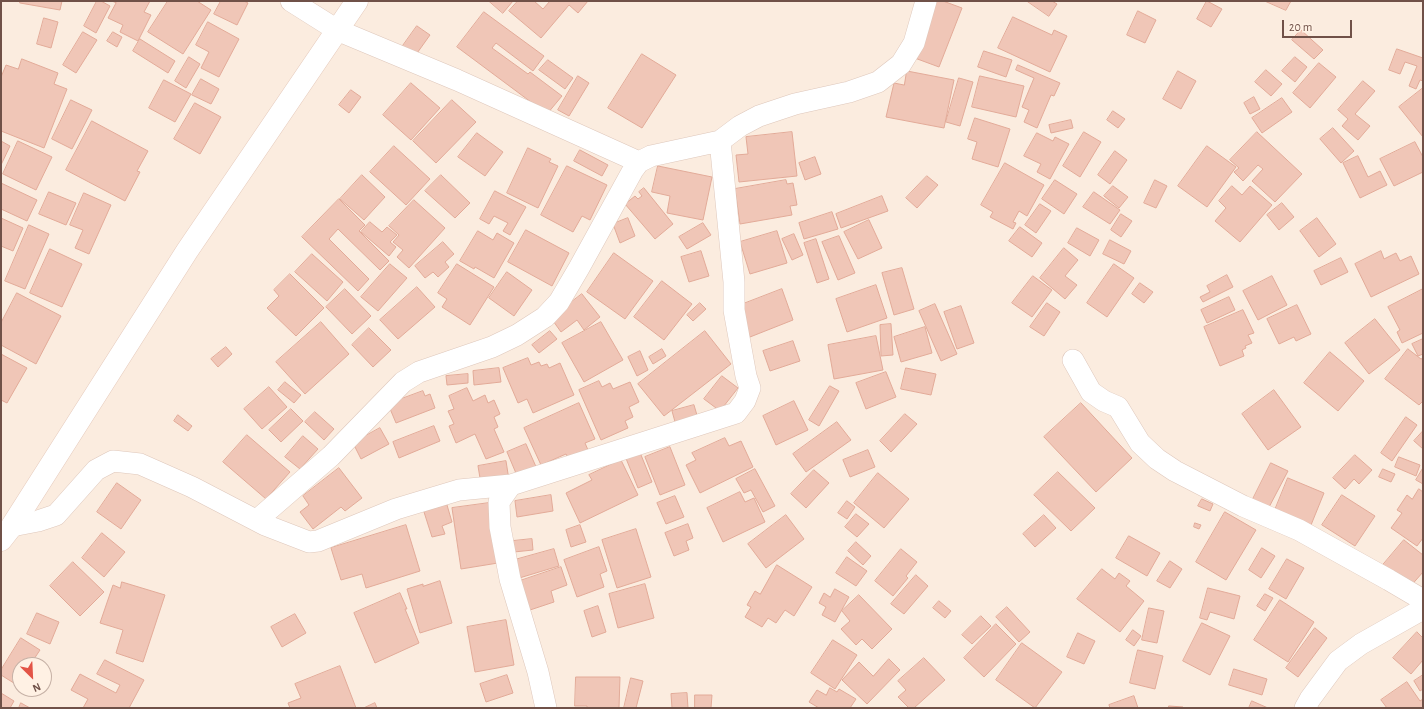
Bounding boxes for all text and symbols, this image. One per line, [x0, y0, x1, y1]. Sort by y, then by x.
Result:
scale bar [1284, 12, 1354, 38]
text: 20 m [1289, 21, 1312, 33]
north arrow [12, 657, 52, 697]
text: N [31, 681, 42, 694]

